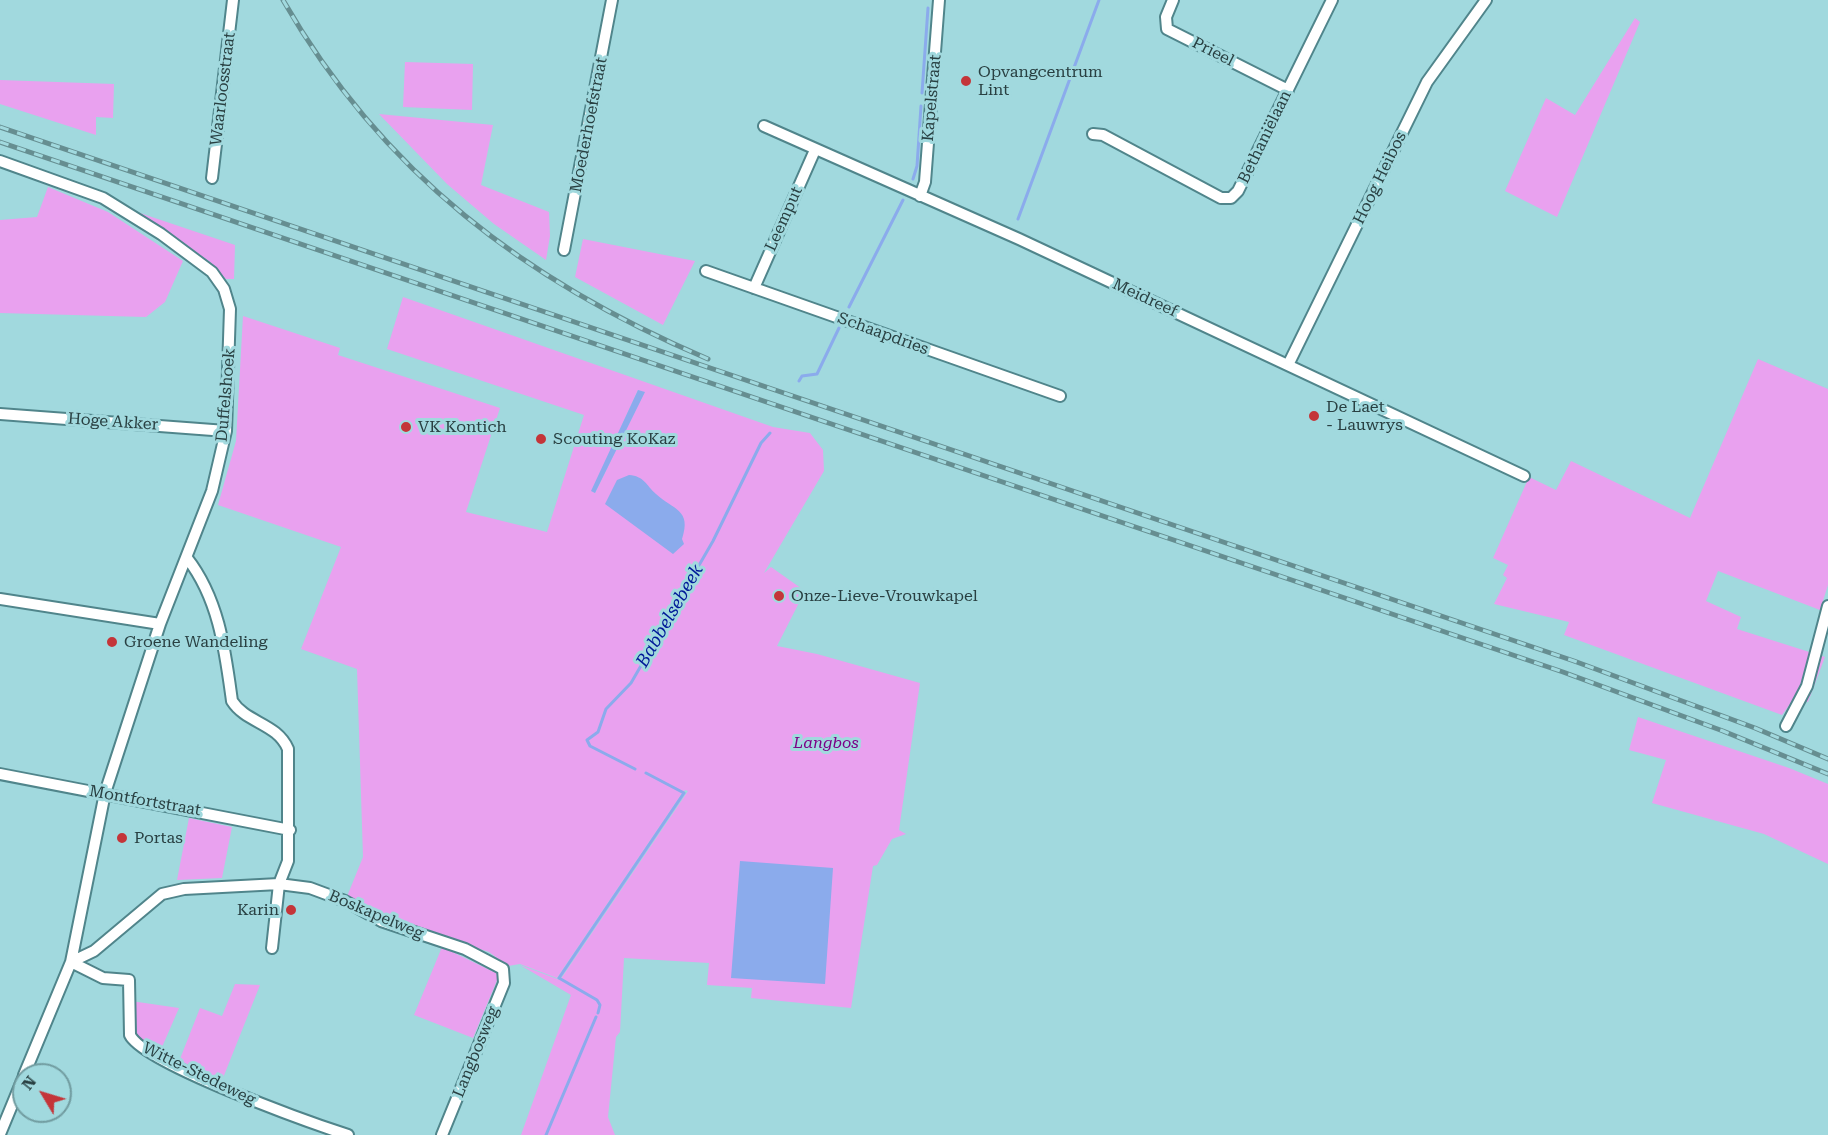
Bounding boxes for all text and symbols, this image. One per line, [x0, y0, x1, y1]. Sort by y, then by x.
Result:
street label: Waarloosstraat [206, 31, 240, 147]
street label: Prieel [1189, 33, 1237, 71]
street label: Kapelstraat [919, 54, 945, 142]
street label: Moederhoefstraat [566, 56, 612, 194]
place label: Opvangcentrum Lint [978, 62, 1103, 100]
marker: Opvangcentrum Lint [959, 74, 973, 88]
street label: Bethaniëlaan [1234, 87, 1296, 187]
street label: Hoog Heibos [1349, 129, 1411, 227]
street label: Leemput [761, 184, 807, 254]
street label: Meidreef [1109, 275, 1181, 321]
street label: Schaapdries [835, 309, 931, 359]
street label: Duffelshoek [212, 347, 240, 443]
place label: De Laet - Lauwrys [1326, 397, 1403, 435]
street label: Hoge Akker [67, 409, 159, 435]
marker: De Laet - Lauwrys [1307, 409, 1321, 423]
place label: VK Kontich [418, 417, 507, 437]
marker: VK Kontich [399, 420, 413, 434]
place label: Scouting KoKaz [553, 429, 675, 449]
marker: Scouting KoKaz [534, 432, 548, 446]
water label: Babbelsebeek [632, 561, 708, 671]
place label: Onze-Lieve-Vrouwkapel [791, 586, 978, 606]
marker: Onze-Lieve-Vrouwkapel [772, 589, 786, 603]
place label: Groene Wandeling [124, 632, 268, 652]
marker: Groene Wandeling [105, 635, 119, 649]
park label: Langbos [793, 733, 859, 753]
street label: Montfortstraat [88, 782, 202, 820]
place label: Portas [134, 828, 183, 848]
marker: Portas [115, 831, 129, 845]
street label: Boskapelweg [326, 886, 426, 944]
place label: Karin [237, 900, 279, 920]
marker: Karin [284, 903, 298, 917]
street label: Langbosweg [449, 1004, 503, 1100]
street label: Witte-Stedeweg [139, 1038, 259, 1110]
north arrow [12, 1063, 72, 1123]
text: N [18, 1072, 40, 1094]

